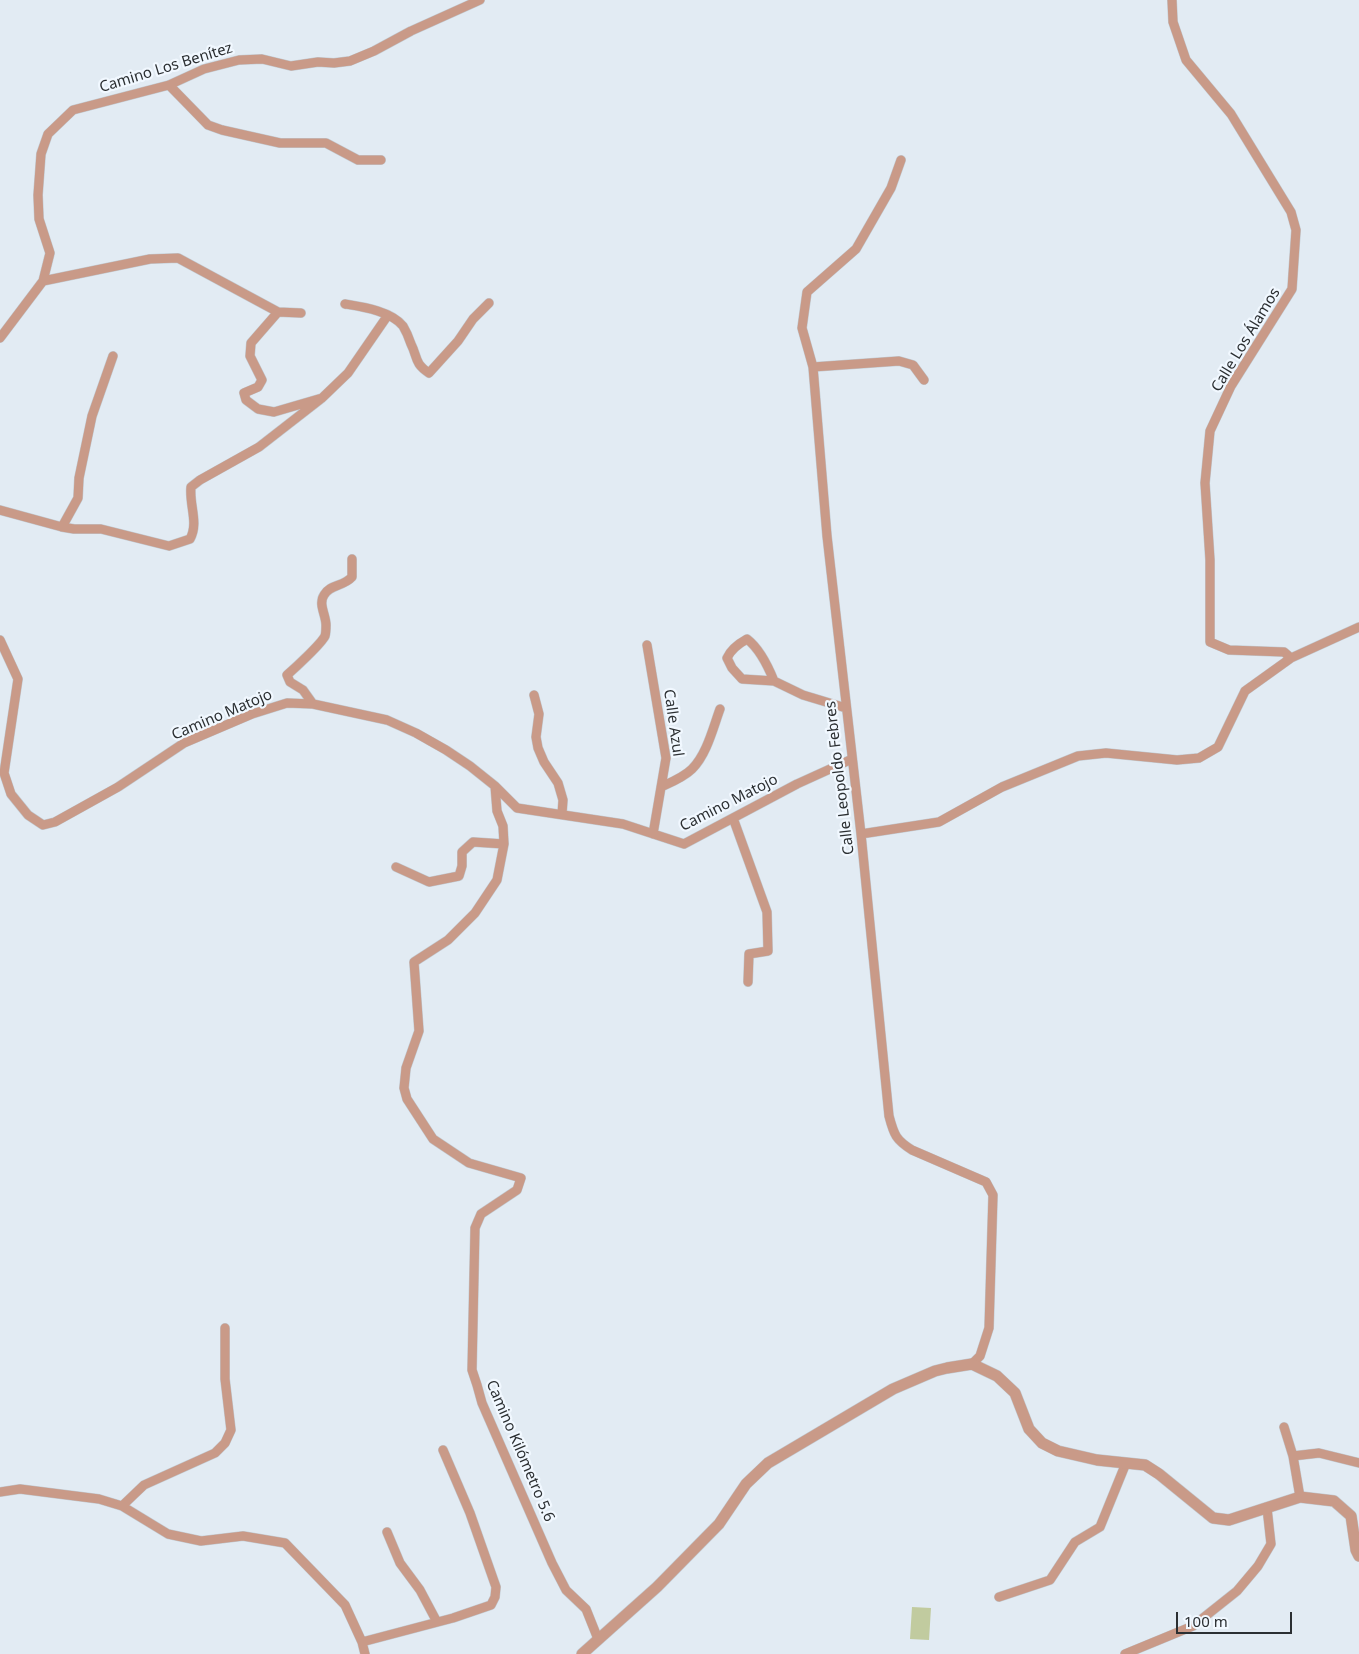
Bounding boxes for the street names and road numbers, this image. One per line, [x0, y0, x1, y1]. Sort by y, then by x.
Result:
street label: Camino Los Benítez [97, 39, 235, 97]
street label: Calle Los Álamos [1208, 285, 1284, 395]
street label: Camino Matojo [169, 686, 275, 744]
street label: Calle Azul [659, 688, 687, 758]
street label: Calle Leopoldo Febres [822, 700, 858, 856]
street label: Camino Matojo [677, 771, 781, 835]
street label: Camino Kilómetro 5.6 [482, 1377, 558, 1525]

